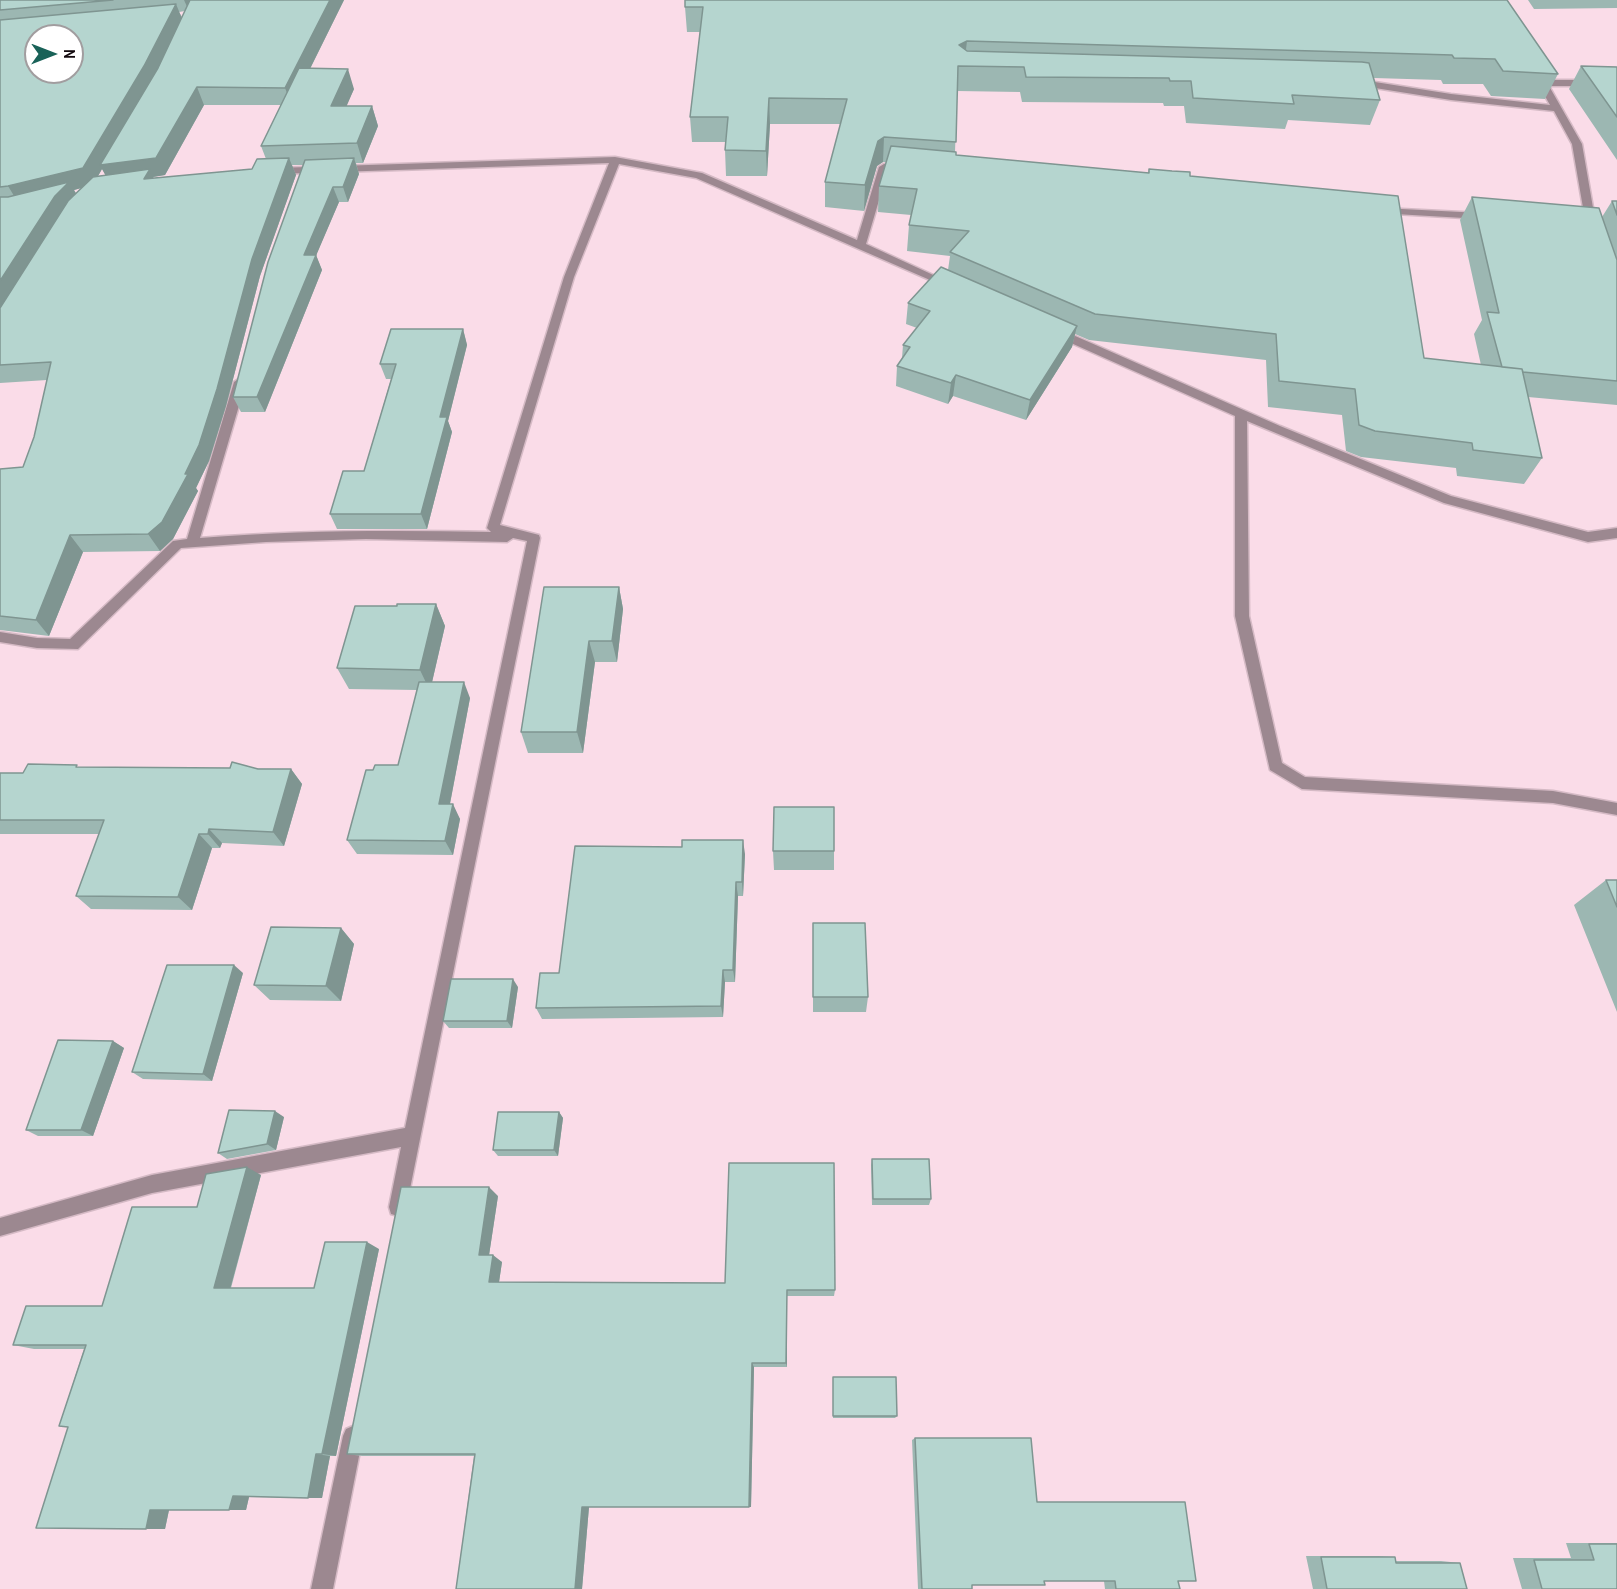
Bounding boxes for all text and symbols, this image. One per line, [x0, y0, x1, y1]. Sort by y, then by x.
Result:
north arrow [24, 24, 84, 84]
text: N [59, 49, 81, 59]

